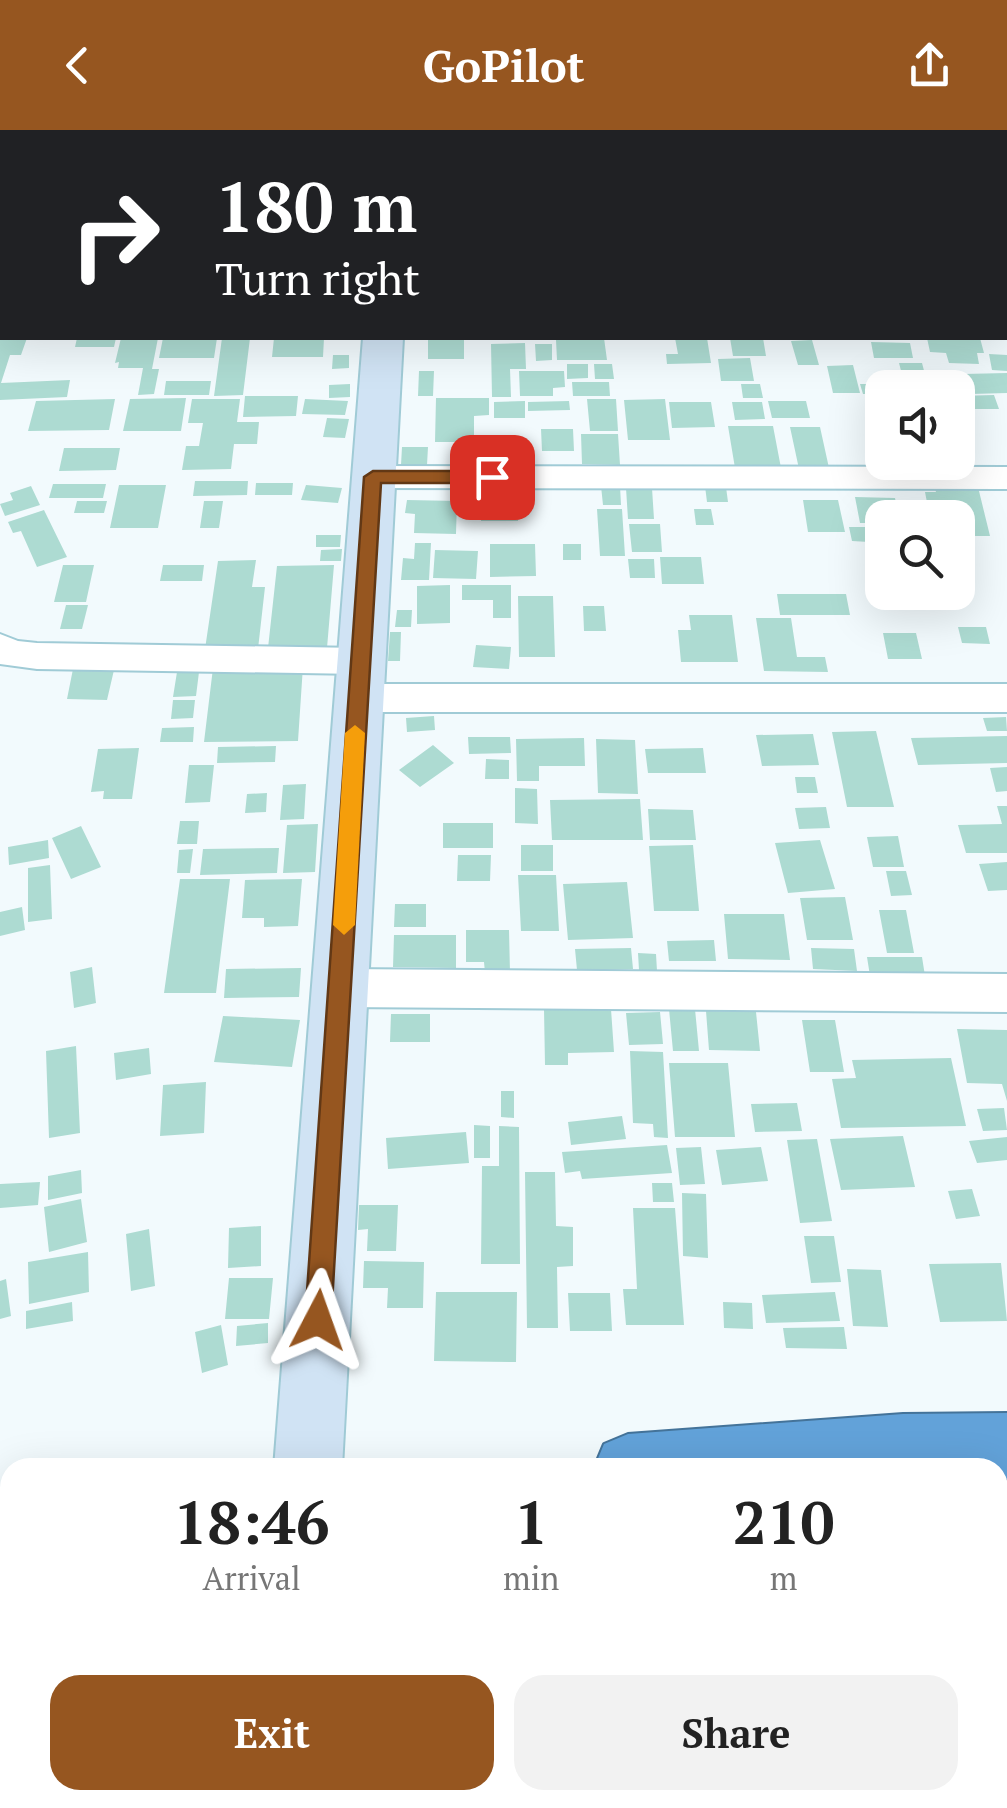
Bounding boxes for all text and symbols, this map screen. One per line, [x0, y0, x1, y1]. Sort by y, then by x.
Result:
text: GoPilot [423, 35, 584, 95]
icon: back [50, 38, 105, 93]
icon: share [902, 38, 957, 93]
text: 180 m [215, 159, 417, 252]
icon: right [50, 170, 180, 300]
text: Turn right [215, 248, 420, 308]
map controls [865, 370, 975, 610]
button: sound [865, 370, 975, 480]
pin [450, 435, 535, 520]
icon: arrive [465, 450, 520, 505]
button: search [865, 500, 975, 610]
position arrow [266, 1268, 370, 1372]
text: 18:46 [173, 1482, 330, 1561]
text: 1 [514, 1482, 548, 1561]
text: 210 [733, 1482, 835, 1561]
text: Arrival [203, 1557, 301, 1599]
text: min [503, 1557, 559, 1599]
text: m [770, 1557, 797, 1599]
button: Exit [50, 1675, 494, 1790]
button: Share [514, 1675, 958, 1790]

